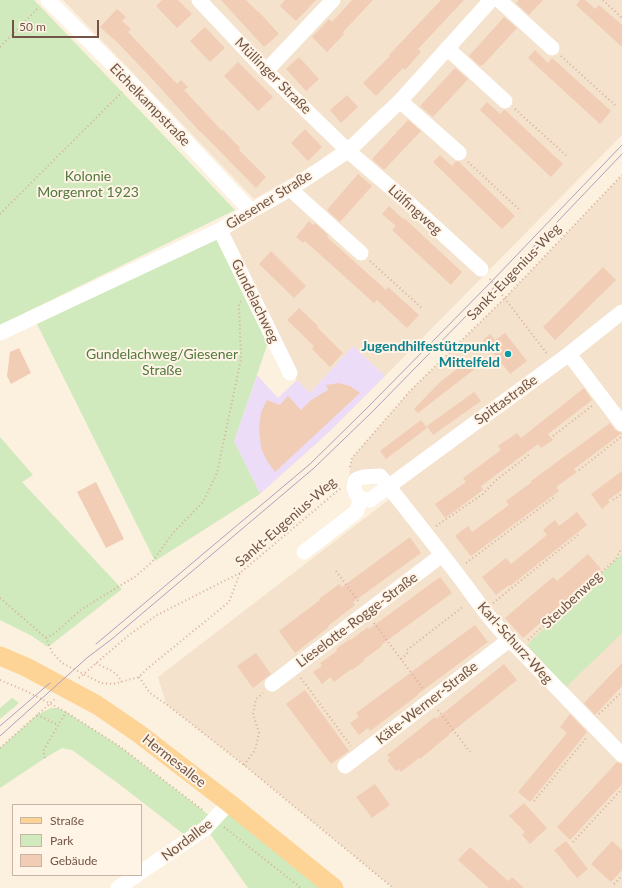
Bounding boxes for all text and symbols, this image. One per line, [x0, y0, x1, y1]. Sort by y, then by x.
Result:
scale bar [14, 12, 101, 38]
text: 50 m [19, 19, 46, 34]
street label: Müllinger Straße [231, 34, 315, 118]
street label: Eichelkampstraße [106, 60, 194, 150]
street label: Giesener Straße [223, 167, 315, 233]
park label: Kolonie Morgenrot 1923 [37, 168, 139, 200]
street label: Lülfingweg [385, 181, 445, 239]
street label: Sankt-Eugenius-Weg [463, 220, 565, 324]
street label: Gundelachweg [227, 256, 283, 346]
place label: Jugendhilfestützpunkt Mittelfeld [361, 338, 500, 370]
park label: Gundelachweg/Giesener Straße [86, 346, 238, 378]
marker: Jugendhilfestützpunkt Mittelfeld [503, 349, 513, 359]
street label: Spittastraße [471, 372, 541, 428]
street label: Sankt-Eugenius-Weg [232, 474, 340, 570]
street label: Steubenweg [538, 568, 606, 632]
street label: Lieselotte-Rogge-Straße [293, 569, 421, 671]
street label: Karl-Schurz-Weg [474, 599, 556, 687]
street label: Käte-Werner-Straße [373, 658, 481, 748]
street label: Hermesallee [139, 731, 209, 791]
legend [12, 804, 142, 876]
text: Straße [50, 813, 84, 828]
street label: Nordallee [158, 815, 216, 865]
text: Park [50, 833, 73, 848]
text: Gebäude [50, 853, 97, 868]

